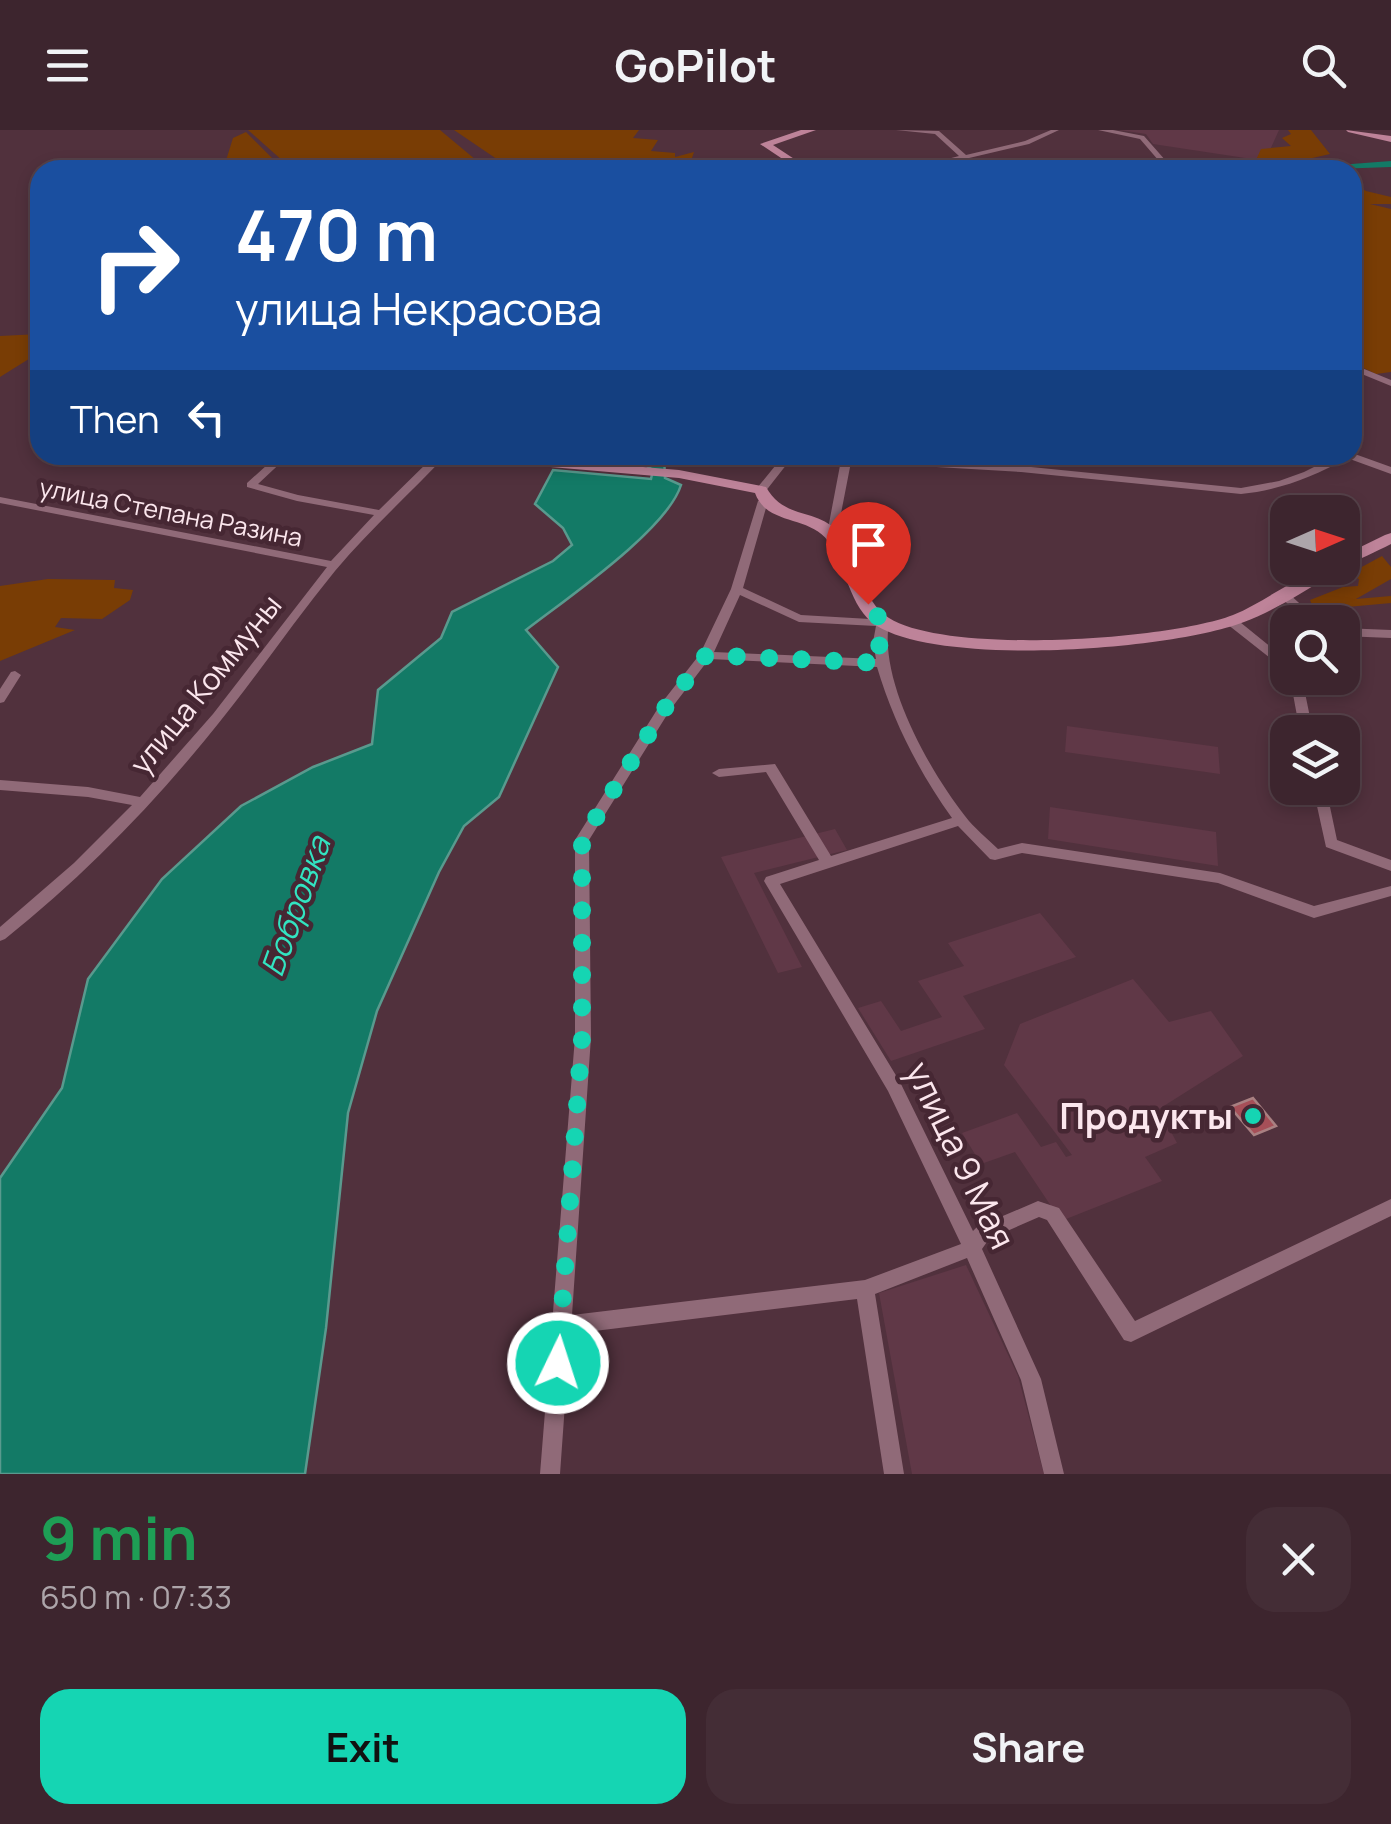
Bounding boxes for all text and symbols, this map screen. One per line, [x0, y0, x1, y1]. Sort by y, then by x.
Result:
text: GoPilot [614, 34, 777, 96]
icon: menu [40, 38, 95, 93]
icon: search [1296, 38, 1351, 93]
text: 470 m [235, 186, 438, 282]
icon: right [70, 200, 200, 330]
text: улица Некрасова [235, 277, 602, 339]
icon: left [179, 390, 234, 445]
text: Then [70, 392, 159, 444]
street label: улица Степана Разина [37, 469, 305, 555]
north arrow [1270, 495, 1360, 585]
map controls [1270, 495, 1360, 805]
pin [826, 502, 911, 605]
icon: arrive [841, 517, 896, 572]
street label: улица Коммуны [120, 586, 290, 782]
button: search [1270, 605, 1360, 695]
button: layers [1270, 715, 1360, 805]
water label: Бобровка [249, 828, 341, 982]
street label: улица 9 Мая [895, 1053, 1027, 1257]
place label: Продукты [1059, 1092, 1233, 1140]
marker: Продукты [1242, 1105, 1264, 1127]
position arrow [506, 1311, 610, 1415]
text: 9 min [40, 1496, 198, 1578]
button: close [1246, 1507, 1351, 1612]
text: 650 m · 07:33 [40, 1575, 232, 1619]
button: Exit [40, 1689, 686, 1804]
button: Share [706, 1689, 1351, 1804]

